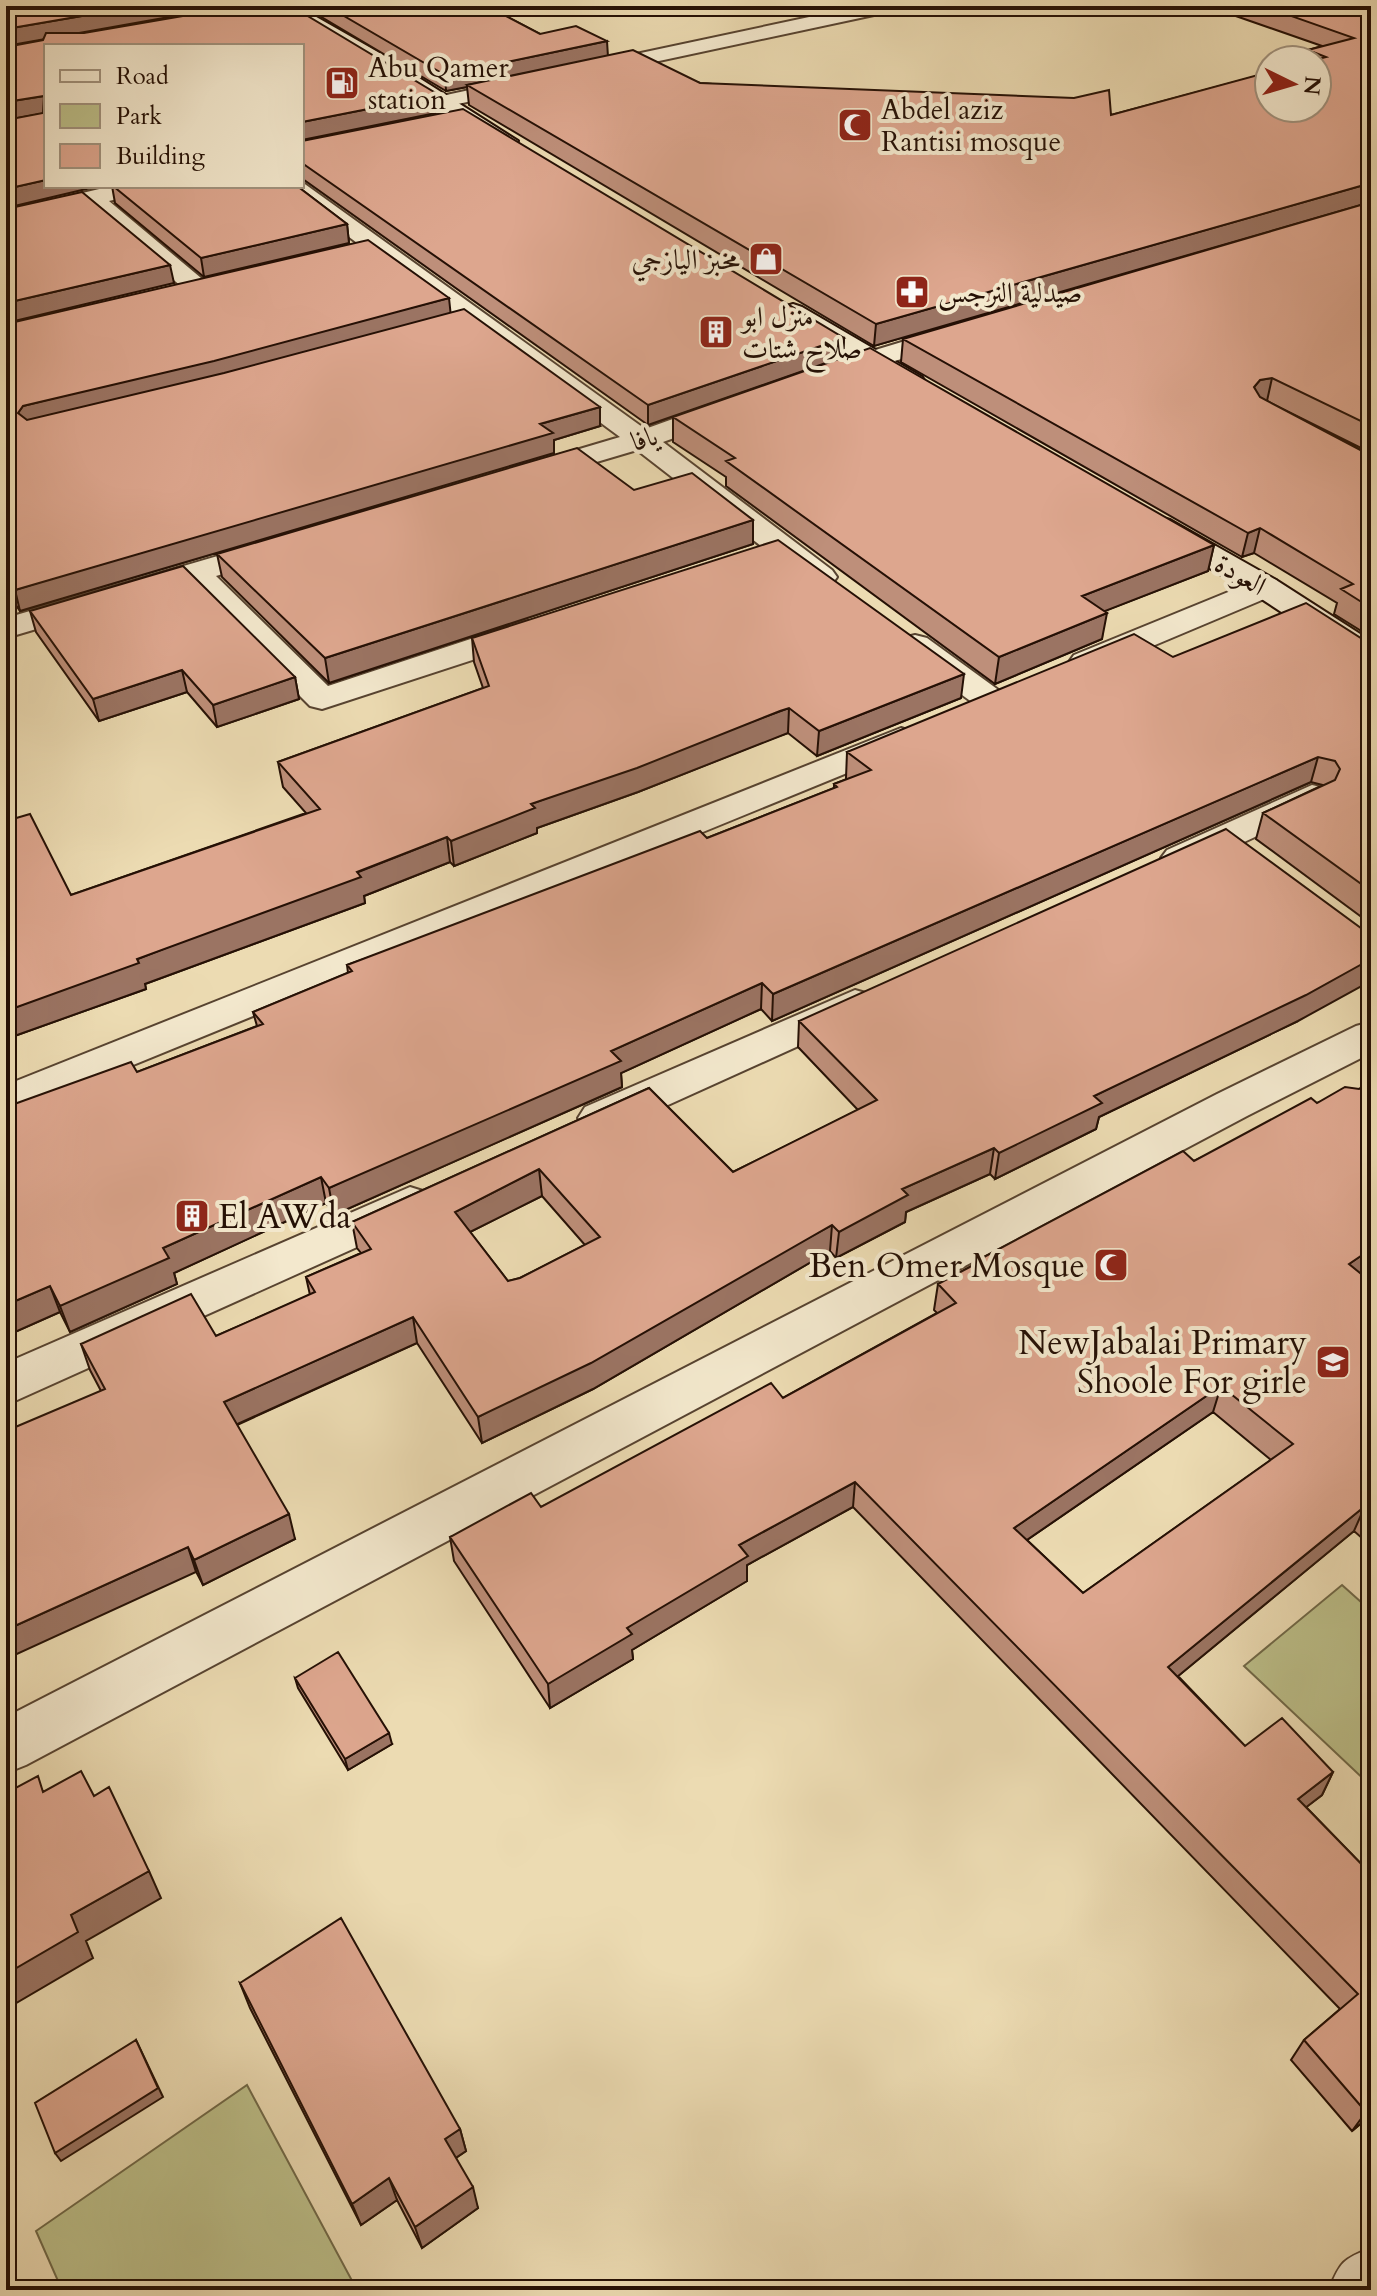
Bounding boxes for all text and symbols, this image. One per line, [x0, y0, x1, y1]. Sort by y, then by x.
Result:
legend [44, 44, 304, 188]
north arrow [1253, 44, 1333, 124]
place label: Abu Qamer station [368, 49, 509, 119]
text: Road [116, 60, 169, 93]
fuel station icon: Abu Qamer station [323, 64, 361, 102]
text: N [1296, 75, 1328, 96]
place label: Abdel aziz Rantisi mosque [881, 91, 1061, 161]
text: Park [116, 100, 162, 133]
mosque icon: Abdel aziz Rantisi mosque [836, 106, 874, 144]
text: Building [116, 140, 206, 173]
shop icon: مخبز اليازجي [747, 240, 785, 278]
place label: مخبز اليازجي [632, 241, 740, 282]
pharmacy icon: صيدلية النرجس [893, 273, 931, 311]
place label: صيدلية النرجس [938, 274, 1082, 312]
place label: منزل ابو صلاح شتات [739, 298, 862, 374]
building icon: منزل ابو صلاح شتات [697, 313, 735, 351]
street label: يافا [626, 416, 664, 461]
street label: العودة [1208, 545, 1273, 605]
place label: El AWda [218, 1194, 352, 1240]
building icon: El AWda [173, 1197, 211, 1235]
place label: Ben Omer Mosque [809, 1243, 1085, 1289]
mosque icon: Ben Omer Mosque [1092, 1246, 1130, 1284]
place label: NewJabalai Primary Shoole For girle [1018, 1320, 1307, 1405]
school or university icon: NewJabalai Primary Shoole For girle [1314, 1343, 1352, 1381]

